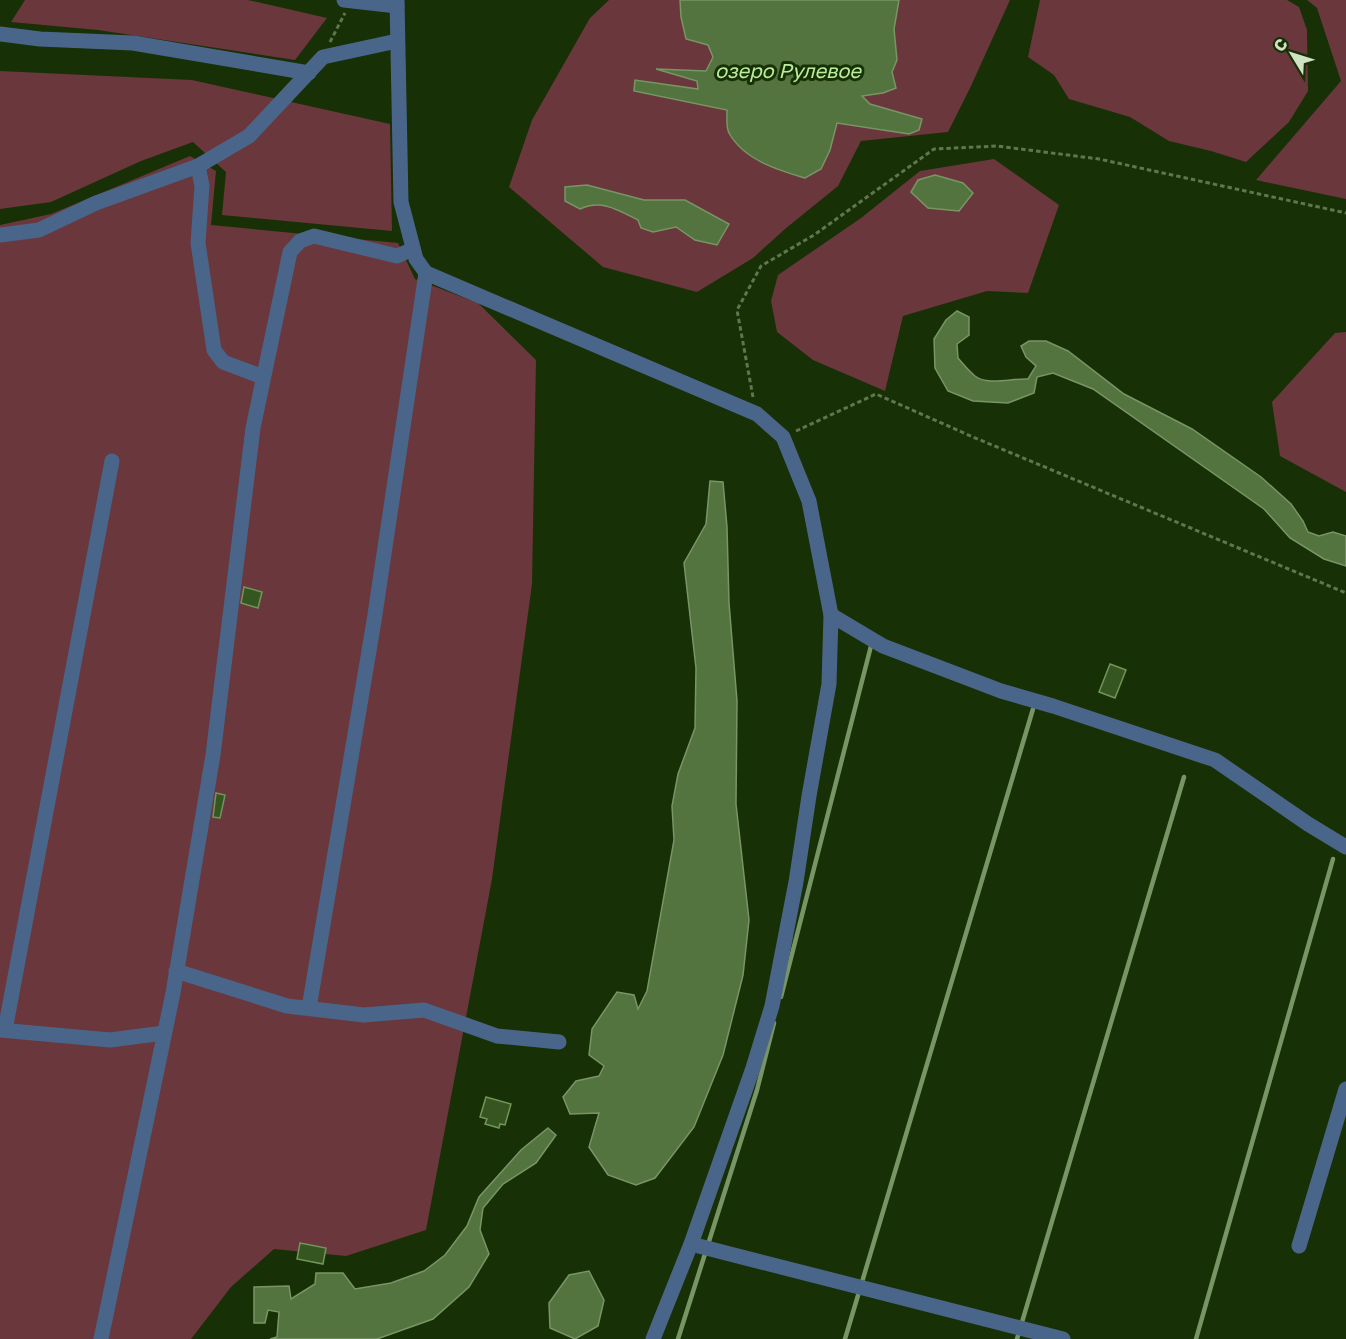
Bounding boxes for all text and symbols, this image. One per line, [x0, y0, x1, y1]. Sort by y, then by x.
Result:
north arrow [1262, 24, 1322, 84]
text: С [1269, 34, 1292, 55]
water label: озеро Рулевое [715, 58, 862, 83]

